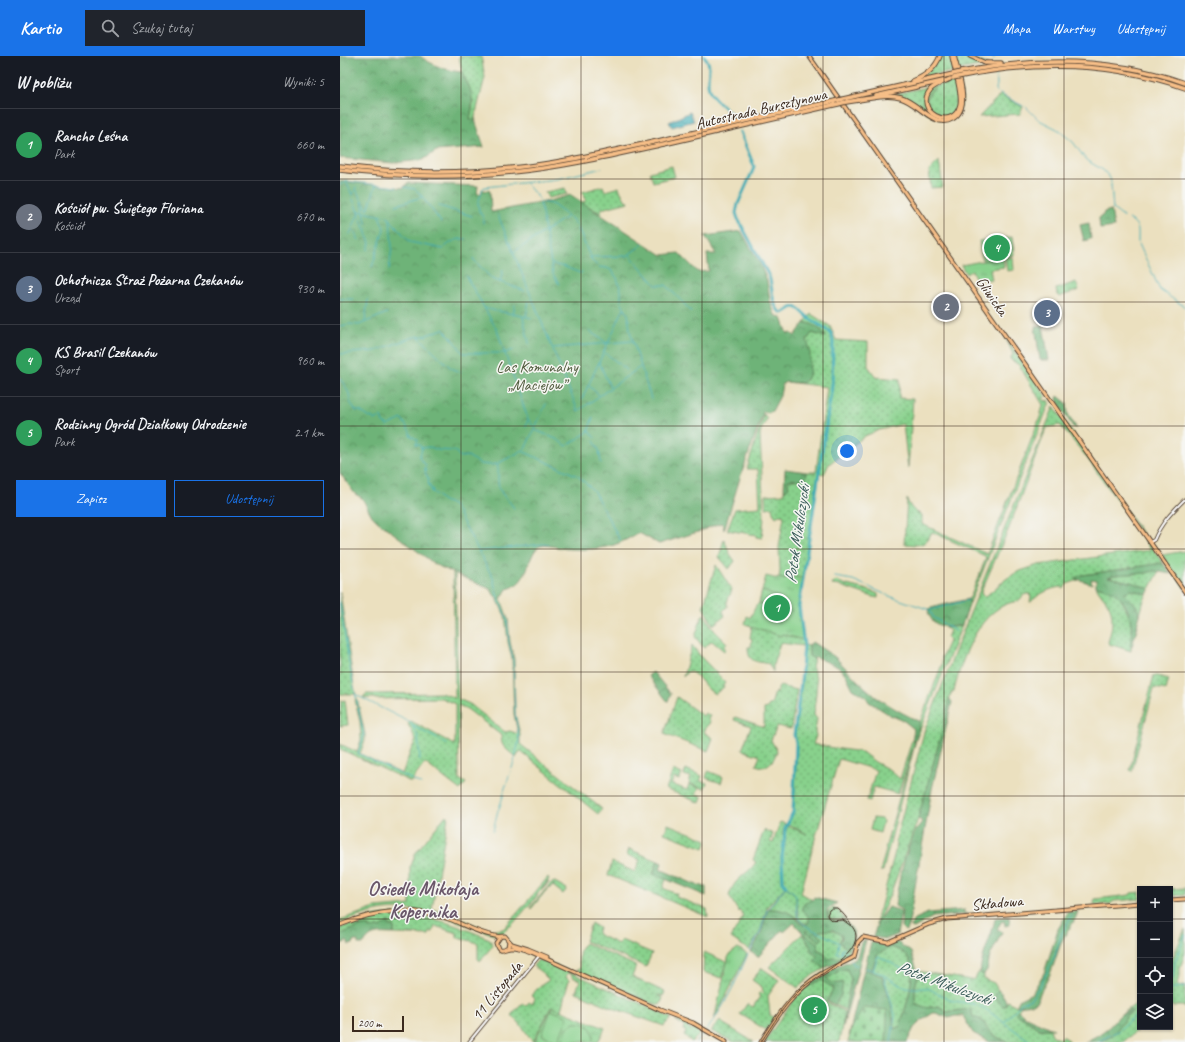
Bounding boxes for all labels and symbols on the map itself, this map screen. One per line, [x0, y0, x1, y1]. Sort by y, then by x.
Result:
street label: Autostrada Bursztynowa [694, 84, 830, 134]
pin: 4 [984, 233, 1010, 263]
street label: Gliwicka [971, 273, 1013, 321]
pin: 2 [933, 292, 959, 322]
pin: 3 [1034, 298, 1060, 328]
park label: Las Komunalny „Maciejów” [496, 357, 579, 395]
your location [837, 441, 857, 461]
water label: Potok Mikulczycki [780, 479, 815, 584]
pin: 1 [764, 593, 790, 623]
district label: Osiedle Mikołaja Kopernika [368, 876, 480, 924]
street label: Składowa [971, 891, 1025, 915]
water label: Potok Mikulczycki [894, 956, 999, 1011]
street label: 11 Listopada [467, 957, 528, 1025]
pin: 5 [801, 995, 827, 1025]
scale bar [352, 1014, 404, 1033]

